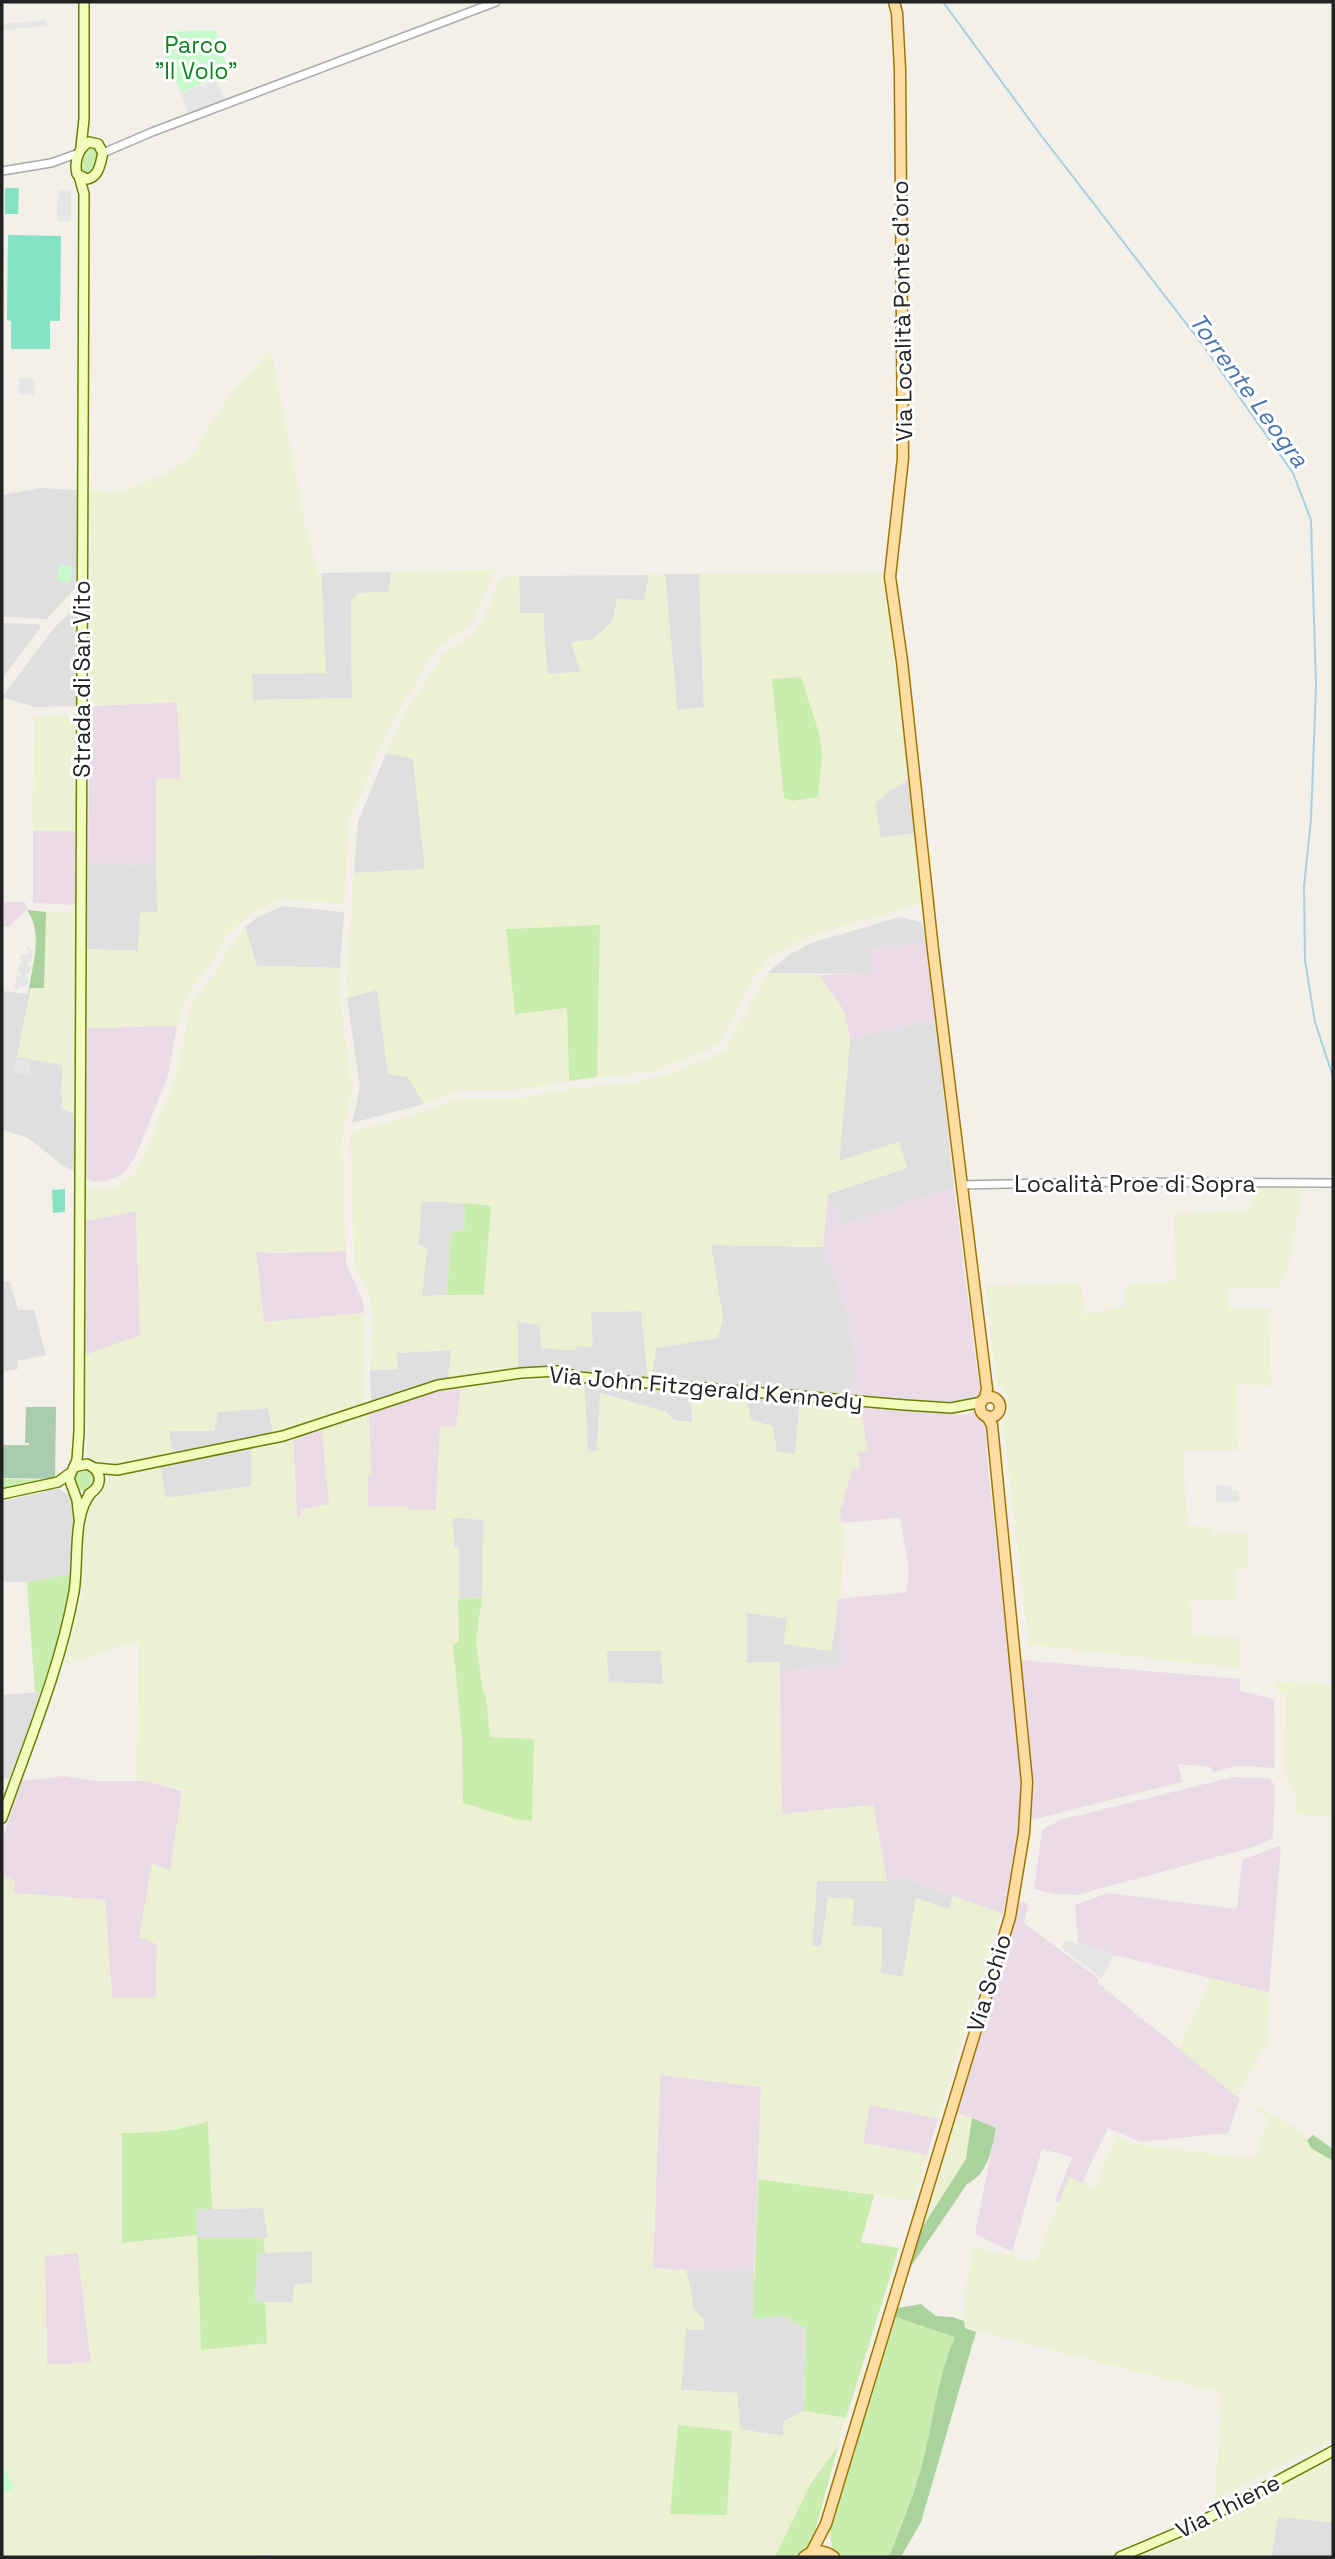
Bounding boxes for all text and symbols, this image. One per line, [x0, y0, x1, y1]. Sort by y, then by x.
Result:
park label: Parco "Il Volo" [154, 30, 238, 86]
street label: Via Località Ponte d'oro [885, 180, 919, 442]
water label: Torrente Leogra [1182, 307, 1316, 474]
street label: Strada di San Vito [67, 580, 97, 778]
street label: Località Proe di Sopra [1014, 1169, 1256, 1199]
street label: Via John Fitzgerald Kennedy [548, 1359, 864, 1417]
street label: Via Schio [960, 1930, 1018, 2036]
street label: Via Thiene [1171, 2467, 1285, 2545]

